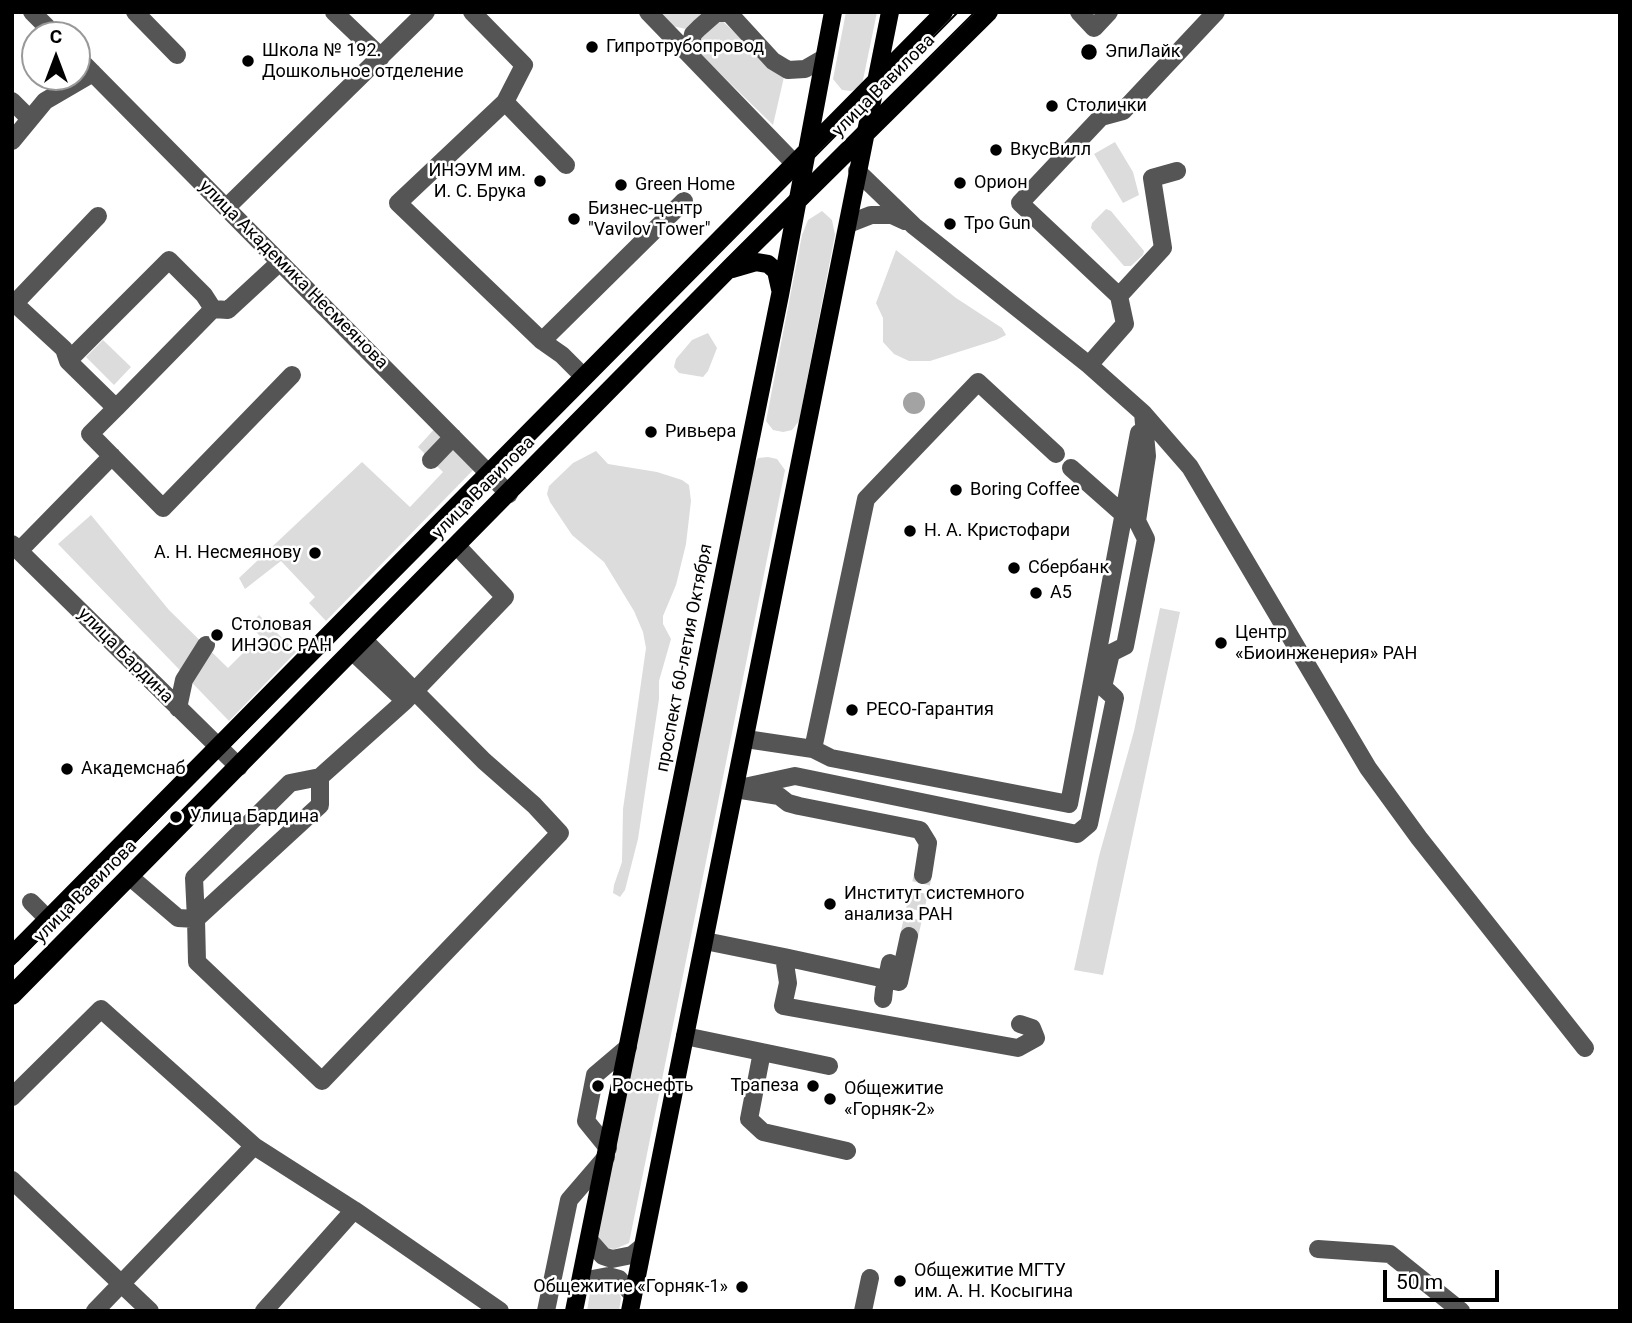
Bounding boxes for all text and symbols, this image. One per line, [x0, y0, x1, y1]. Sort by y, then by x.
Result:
north arrow [21, 21, 91, 91]
text: С [50, 25, 62, 48]
street label: улица Вавилова [828, 30, 940, 142]
place label: Гипротрубопровод [606, 36, 764, 58]
marker: Гипротрубопровод [584, 39, 600, 55]
place label: Школа № 192. Дошкольное отделение [262, 40, 464, 82]
place label: ЭпиЛайк [1105, 41, 1181, 63]
marker: ЭпиЛайк [1079, 42, 1099, 62]
marker: Школа № 192. Дошкольное отделение [240, 53, 256, 69]
place label: Столички [1066, 95, 1147, 117]
marker: Столички [1044, 98, 1060, 114]
place label: ВкусВилл [1010, 139, 1091, 161]
marker: ВкусВилл [988, 142, 1004, 158]
place label: ИНЭУМ им. И. С. Брука [428, 160, 526, 202]
place label: Орион [974, 172, 1028, 194]
marker: ИНЭУМ им. И. С. Брука [532, 173, 548, 189]
place label: Green Home [635, 174, 735, 196]
marker: Орион [952, 175, 968, 191]
street label: улица Академика Несмеянова [194, 176, 392, 374]
marker: Green Home [613, 177, 629, 193]
place label: Бизнес-центр "Vavilov Tower" [588, 198, 710, 241]
marker: Бизнес-центр "Vavilov Tower" [566, 211, 582, 227]
place label: Tpo Gun [964, 213, 1031, 235]
marker: Tpo Gun [942, 216, 958, 232]
place label: Ривьера [665, 421, 736, 443]
marker: Ривьера [643, 424, 659, 440]
street label: улица Вавилова [428, 432, 540, 544]
place label: Boring Coffee [970, 479, 1080, 501]
marker: Boring Coffee [948, 482, 964, 498]
place label: Н. А. Кристофари [924, 520, 1070, 542]
marker: Н. А. Кристофари [902, 523, 918, 539]
place label: А. Н. Несмеянову [154, 542, 301, 564]
street label: проспект 60-летия Октября [652, 542, 718, 774]
marker: А. Н. Несмеянову [307, 545, 323, 561]
place label: Сбербанк [1028, 557, 1109, 579]
marker: Сбербанк [1006, 560, 1022, 576]
place label: А5 [1050, 582, 1072, 604]
marker: А5 [1028, 585, 1044, 601]
street label: улица Бардина [73, 604, 177, 708]
place label: Столовая ИНЭОС РАН [231, 614, 332, 656]
place label: Центр «Биоинженерия» РАН [1235, 622, 1417, 664]
marker: Столовая ИНЭОС РАН [209, 627, 225, 643]
marker: Центр «Биоинженерия» РАН [1213, 635, 1229, 651]
place label: РЕСО-Гарантия [866, 699, 994, 721]
marker: РЕСО-Гарантия [844, 702, 860, 718]
place label: Академснаб [81, 758, 186, 780]
marker: Академснаб [59, 761, 75, 777]
place label: Улица Бардина [190, 806, 319, 828]
marker: Улица Бардина [168, 809, 184, 825]
street label: улица Вавилова [30, 836, 142, 948]
place label: Институт системного анализа РАН [844, 883, 1024, 926]
marker: Институт системного анализа РАН [822, 896, 838, 912]
place label: Роснефть [612, 1075, 694, 1097]
place label: Трапеза [730, 1075, 799, 1097]
marker: Роснефть [590, 1078, 606, 1094]
marker: Трапеза [805, 1078, 821, 1094]
place label: Общежитие «Горняк-2» [844, 1078, 944, 1120]
marker: Общежитие «Горняк-2» [822, 1091, 838, 1107]
scale bar [1387, 1256, 1502, 1300]
place label: Общежитие МГТУ им. А. Н. Косыгина [914, 1260, 1073, 1302]
text: 50 m [1396, 1270, 1443, 1294]
marker: Общежитие МГТУ им. А. Н. Косыгина [892, 1273, 908, 1289]
place label: Общежитие «Горняк-1» [533, 1276, 728, 1298]
marker: Общежитие «Горняк-1» [734, 1279, 750, 1295]

